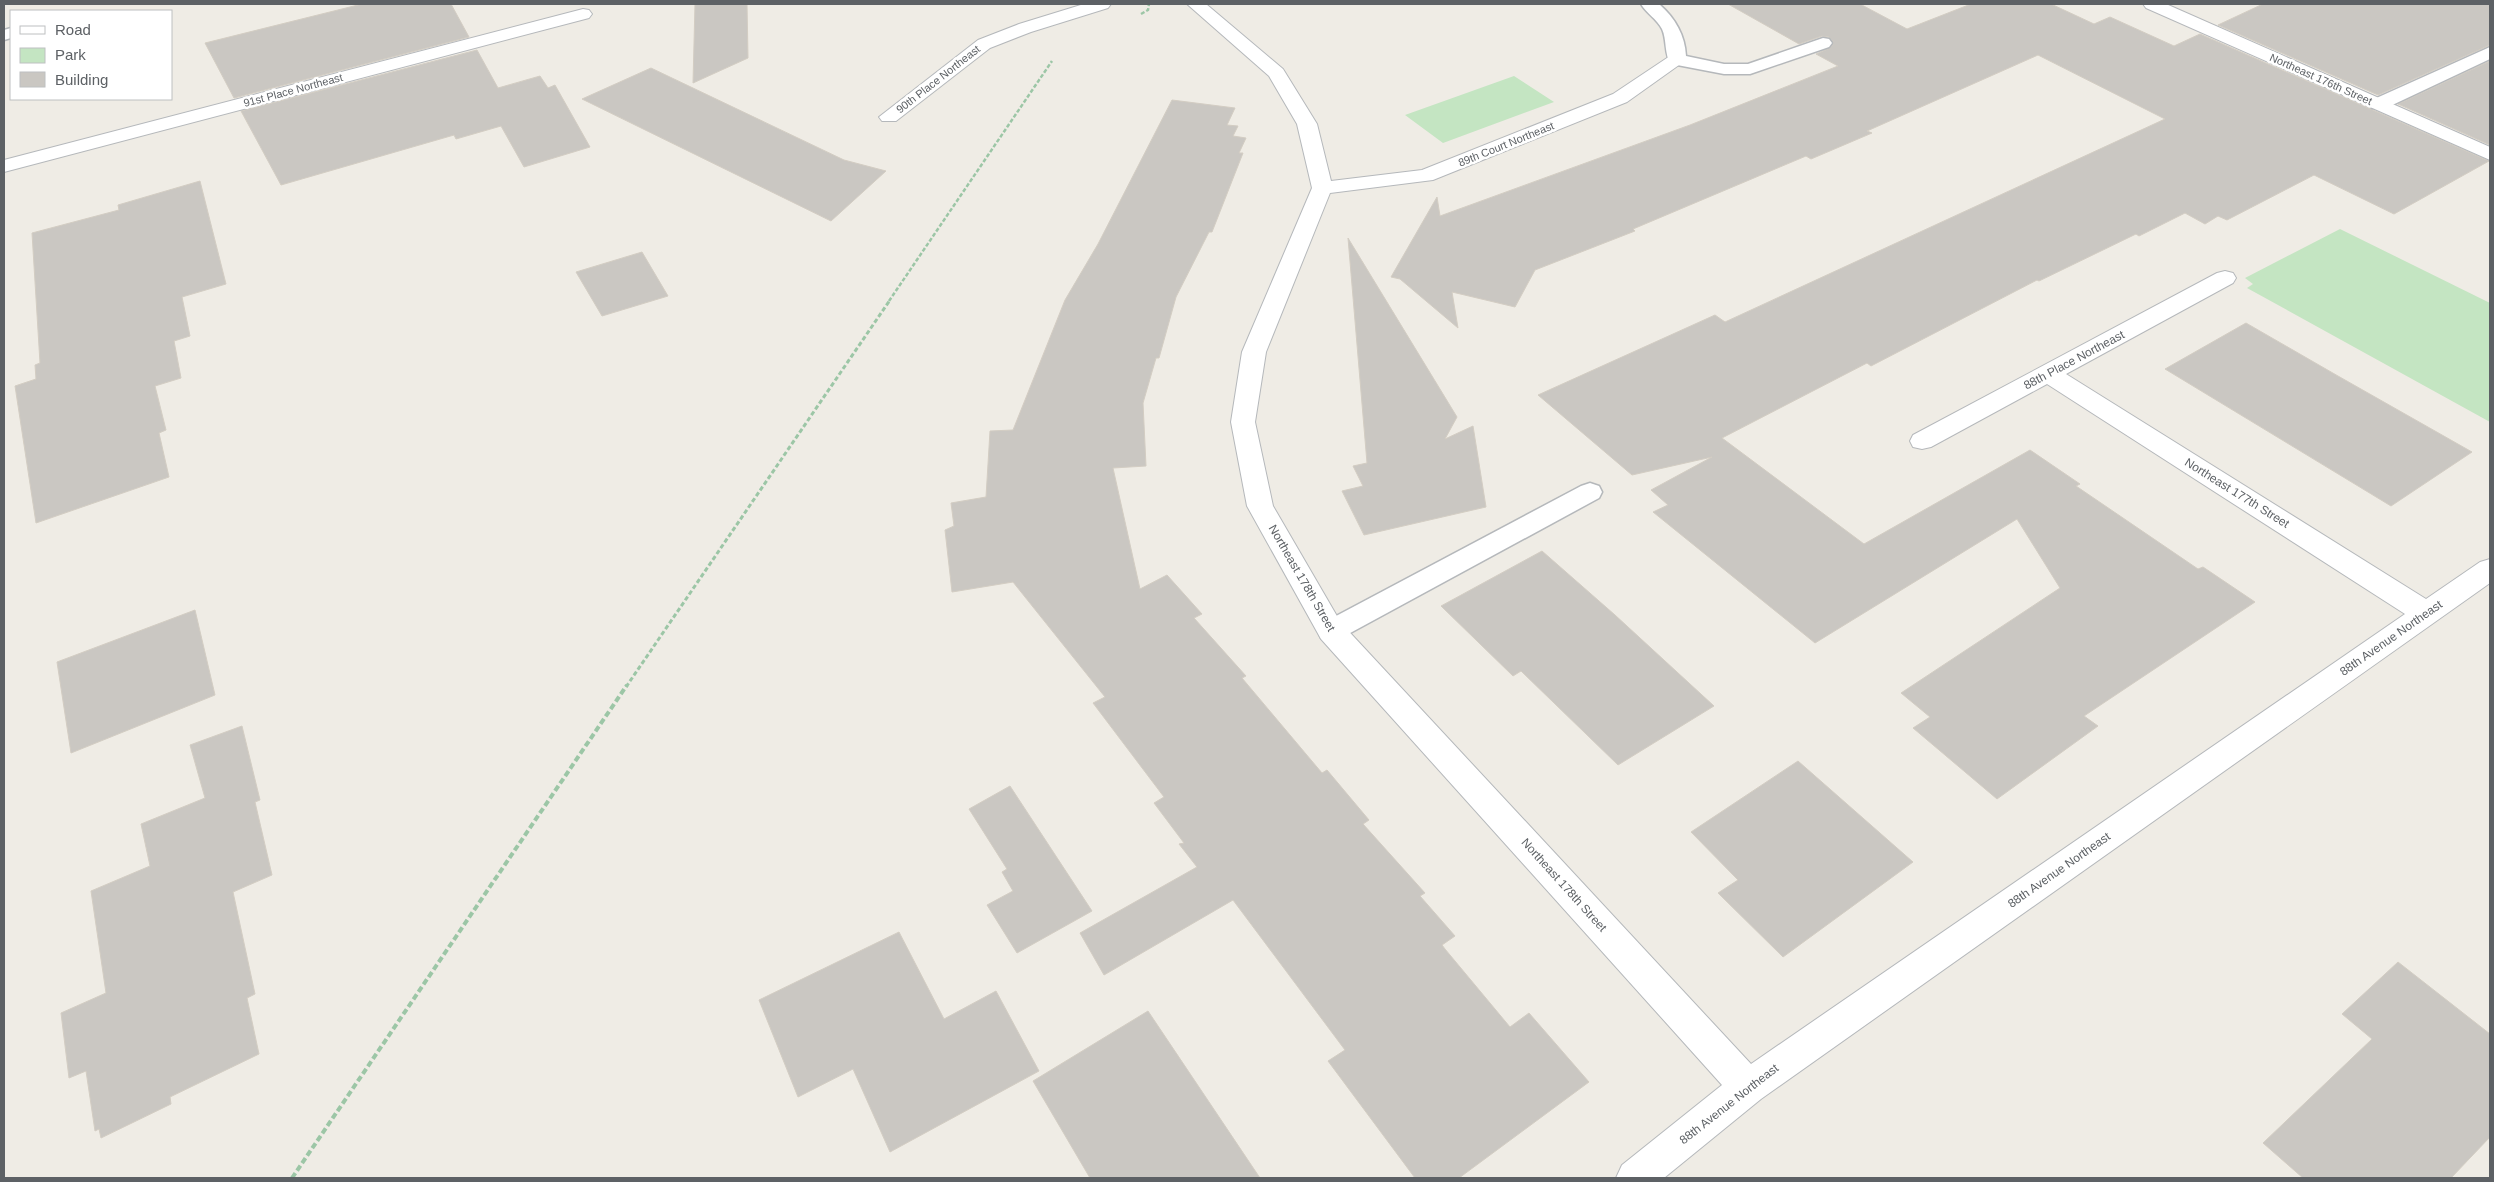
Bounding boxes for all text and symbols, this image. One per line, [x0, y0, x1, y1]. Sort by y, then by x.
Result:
legend [10, 10, 172, 100]
text: Road [55, 21, 91, 38]
street label: 90th Place Northeast [894, 43, 982, 115]
text: Park [55, 46, 86, 63]
street label: Northeast 176th Street [2268, 51, 2374, 107]
text: Building [55, 71, 108, 88]
street label: 91st Place Northeast [242, 71, 344, 109]
street label: 89th Court Northeast [1456, 119, 1556, 169]
street label: 88th Place Northeast [2021, 327, 2127, 392]
street label: Northeast 177th Street [2182, 455, 2292, 531]
street label: Northeast 178th Street [1266, 522, 1339, 634]
street label: 88th Avenue Northeast [2337, 597, 2445, 679]
street label: 88th Avenue Northeast [2005, 829, 2113, 911]
street label: Northeast 178th Street [1518, 835, 1610, 935]
street label: 88th Avenue Northeast [1677, 1061, 1782, 1147]

